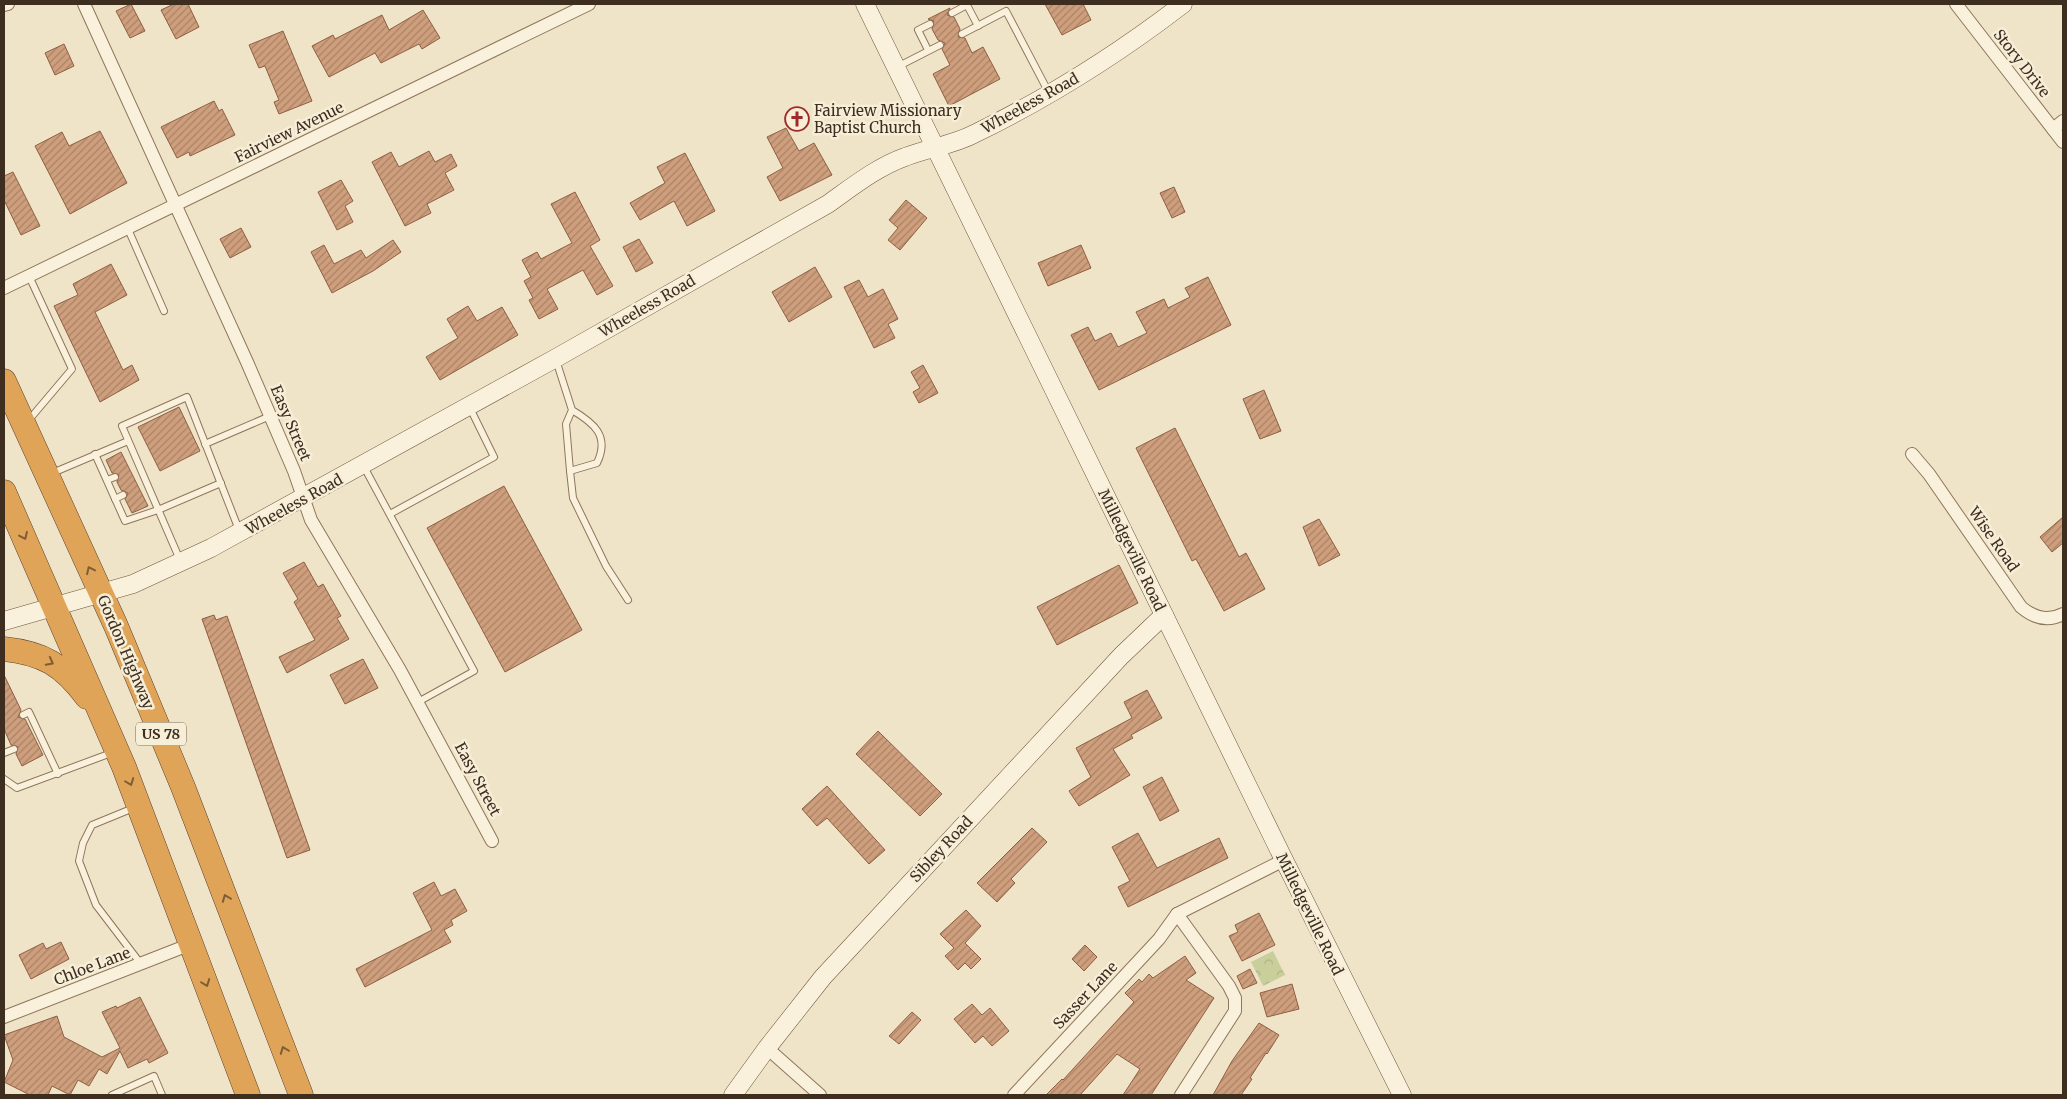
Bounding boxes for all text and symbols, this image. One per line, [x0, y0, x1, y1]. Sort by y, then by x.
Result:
street label: Story Drive [1990, 25, 2055, 101]
street label: Wheeless Road [977, 68, 1082, 138]
street label: Fairview Avenue [231, 97, 347, 167]
place label: Fairview Missionary Baptist Church [814, 101, 962, 137]
church icon: Fairview Missionary Baptist Church [784, 106, 810, 132]
street label: Wheeless Road [595, 271, 699, 342]
street label: Easy Street [267, 382, 316, 464]
street label: Wheeless Road [241, 469, 346, 539]
street label: Milledgeville Road [1094, 486, 1170, 614]
street label: Wise Road [1964, 502, 2023, 575]
one-way arrow [18, 531, 29, 540]
one-way arrow [86, 566, 96, 575]
street label: Gordon Highway [93, 592, 159, 712]
one-way arrow [45, 656, 54, 666]
road number: US 78 [136, 722, 186, 746]
street label: Easy Street [451, 739, 505, 819]
one-way arrow [124, 777, 134, 786]
street label: Sibley Road [906, 812, 976, 886]
street label: Milledgeville Road [1272, 850, 1348, 978]
one-way arrow [221, 894, 232, 903]
street label: Chloe Lane [51, 943, 133, 989]
street label: Sasser Lane [1049, 957, 1121, 1033]
one-way arrow [200, 978, 210, 987]
one-way arrow [279, 1046, 290, 1055]

